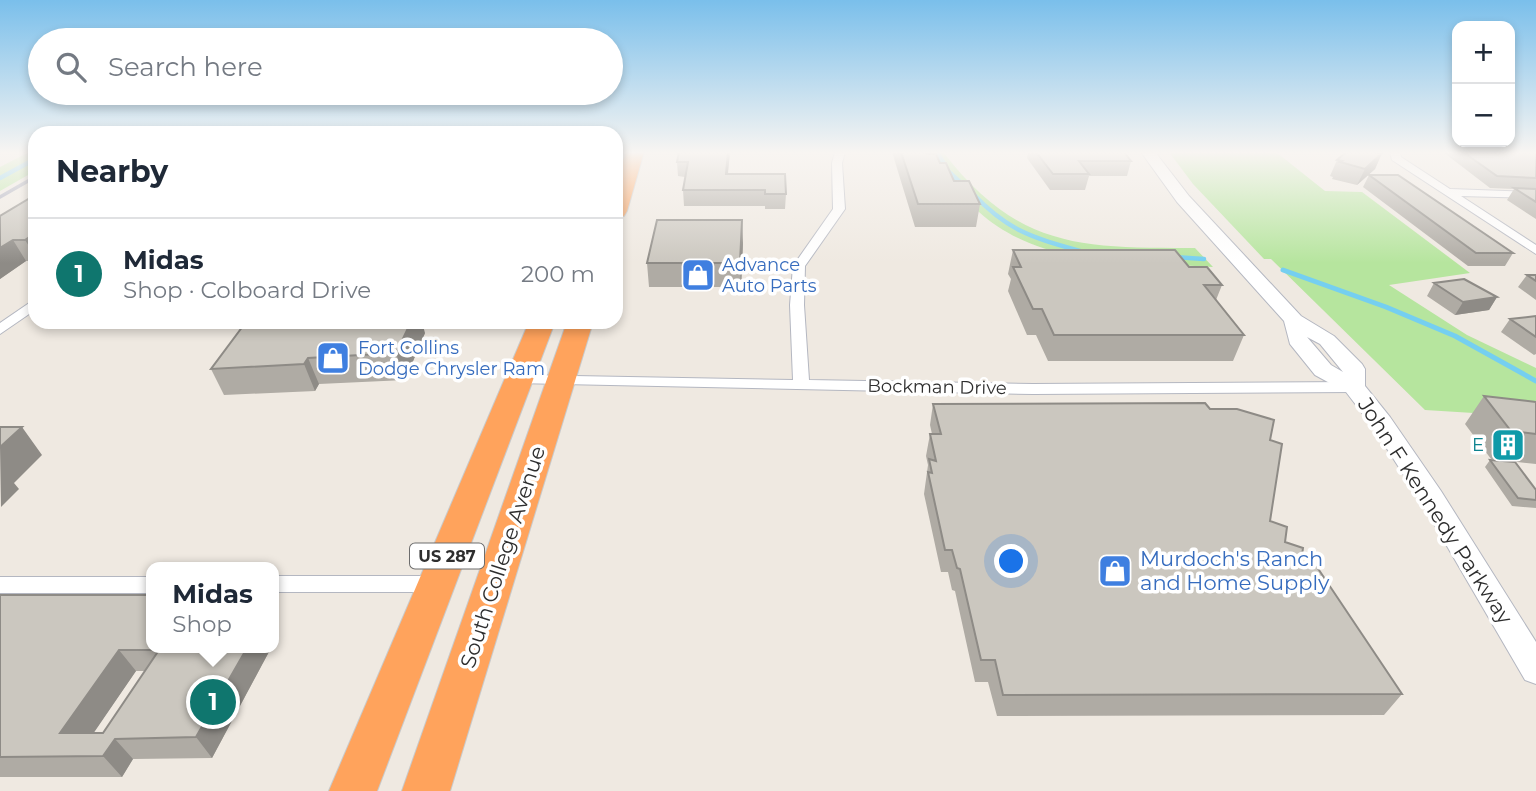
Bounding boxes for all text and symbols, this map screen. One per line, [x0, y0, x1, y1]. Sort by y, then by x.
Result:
map controls [1452, 21, 1515, 147]
button: + [1452, 21, 1515, 84]
search box [28, 28, 623, 105]
icon: search [52, 48, 90, 86]
text: Search here [108, 51, 263, 83]
button: − [1452, 84, 1515, 147]
text: Nearby [56, 153, 168, 190]
text: Midas [123, 244, 204, 276]
place label: Advance Auto Parts [722, 254, 817, 297]
shop icon: Advance Auto Parts [679, 256, 717, 294]
text: 1 [74, 260, 84, 288]
text: 200 m [521, 260, 595, 288]
text: Shop · Colboard Drive [123, 276, 371, 304]
place label: Fort Collins Dodge Chrysler Ram [358, 337, 545, 380]
shop icon: Fort Collins Dodge Chrysler Ram [314, 339, 352, 377]
street label: Bockman Drive [867, 375, 1007, 399]
street label: John F Kennedy Parkway [1352, 392, 1518, 629]
building icon: E [1489, 426, 1527, 464]
place label: E [1472, 434, 1484, 456]
street label: South College Avenue [455, 443, 550, 671]
road number: US 287 [410, 544, 484, 568]
your location [994, 544, 1028, 578]
place label: Murdoch's Ranch and Home Supply [1140, 546, 1330, 595]
shop icon: Murdoch's Ranch and Home Supply [1096, 552, 1134, 590]
popup [146, 562, 279, 653]
text: Midas [172, 578, 253, 610]
text: Shop [172, 610, 232, 638]
pin: 1 [190, 676, 236, 728]

